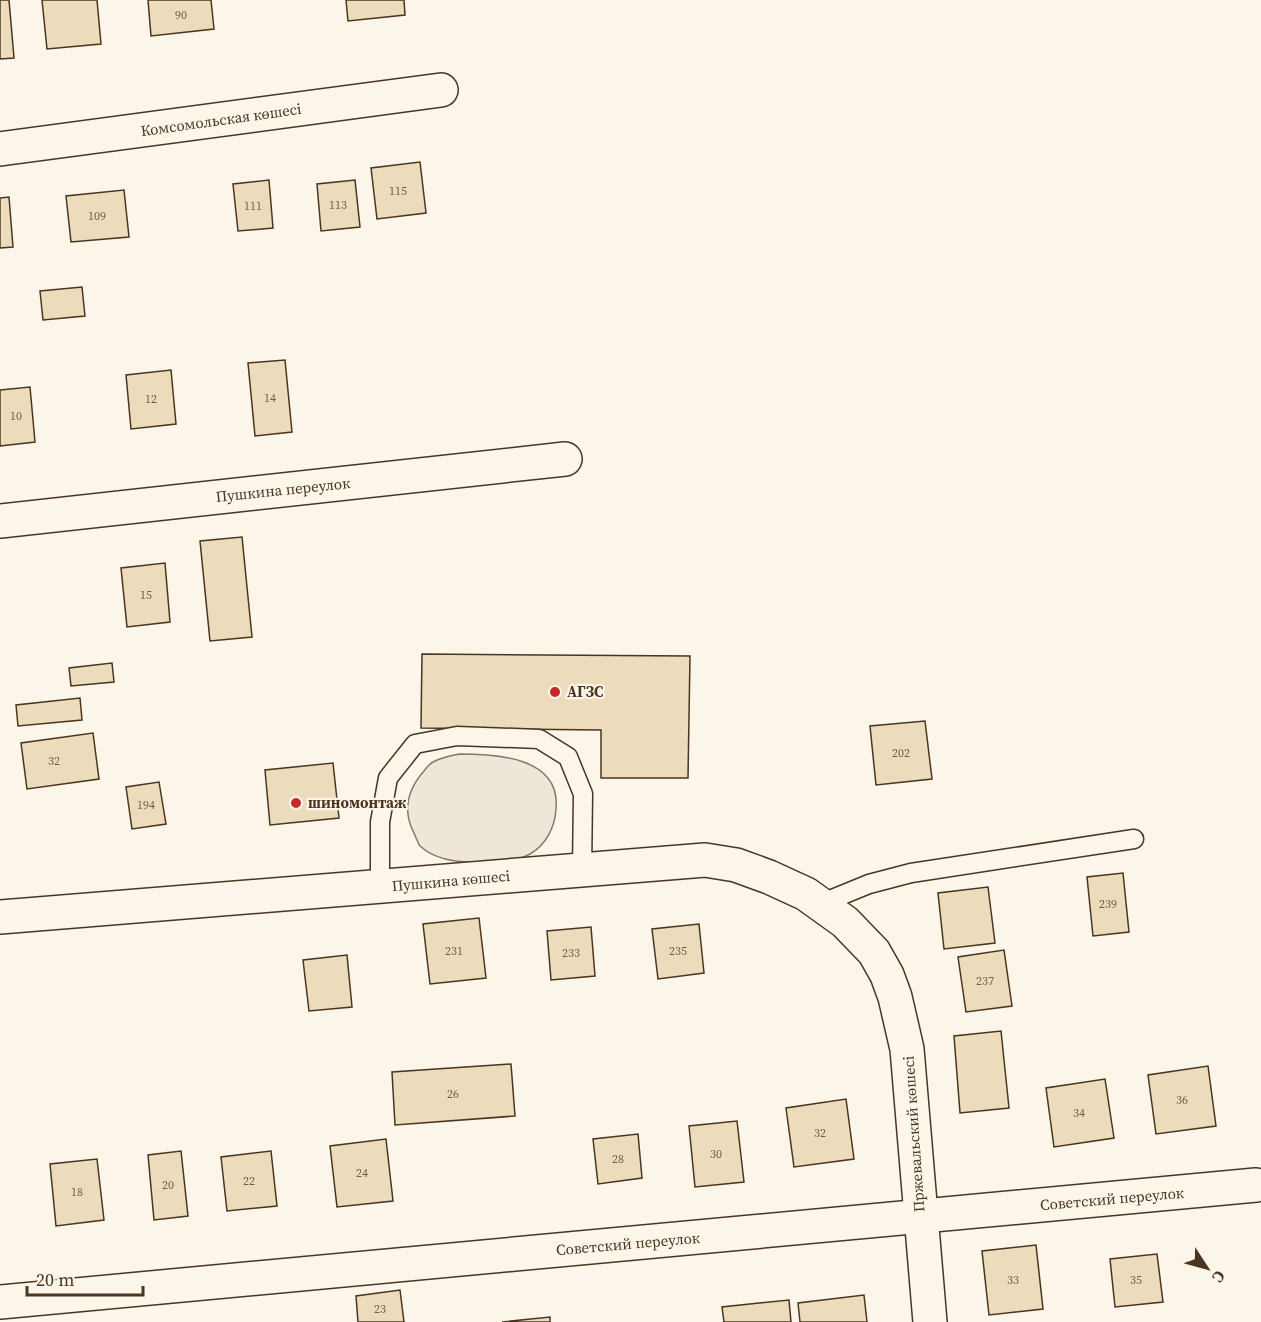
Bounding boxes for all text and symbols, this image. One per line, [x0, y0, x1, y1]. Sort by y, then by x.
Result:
house number: 90 [175, 7, 187, 23]
street label: Комсомольская көшесі [139, 98, 303, 141]
house number: 115 [389, 183, 407, 199]
house number: 113 [329, 197, 347, 213]
house number: 111 [244, 198, 262, 214]
house number: 109 [88, 208, 106, 224]
house number: 14 [264, 390, 276, 406]
house number: 12 [145, 391, 157, 407]
house number: 10 [10, 408, 22, 424]
street label: Пушкина переулок [215, 472, 352, 507]
house number: 15 [140, 587, 152, 603]
place label: АГЗС [567, 681, 603, 702]
marker: АГЗС [548, 685, 562, 699]
house number: 202 [892, 745, 910, 761]
house number: 32 [48, 753, 60, 769]
place label: шиномонтаж [308, 792, 407, 813]
marker: шиномонтаж [289, 796, 303, 810]
house number: 194 [137, 797, 155, 813]
street label: Пушкина көшесі [391, 865, 511, 896]
house number: 239 [1099, 896, 1117, 912]
house number: 231 [445, 943, 463, 959]
house number: 235 [669, 943, 687, 959]
house number: 233 [562, 945, 580, 961]
house number: 237 [976, 973, 994, 989]
street label: Пржевальский көшесі [898, 1055, 929, 1213]
house number: 26 [447, 1086, 459, 1102]
house number: 36 [1176, 1092, 1188, 1108]
house number: 34 [1073, 1105, 1085, 1121]
house number: 32 [814, 1125, 826, 1141]
house number: 30 [710, 1146, 722, 1162]
house number: 28 [612, 1151, 624, 1167]
house number: 24 [356, 1165, 368, 1181]
house number: 22 [243, 1173, 255, 1189]
house number: 20 [162, 1177, 174, 1193]
street label: Советский переулок [1039, 1182, 1186, 1215]
house number: 18 [71, 1184, 83, 1200]
street label: Советский переулок [555, 1227, 702, 1260]
north arrow [1177, 1238, 1237, 1298]
scale bar [27, 1259, 142, 1297]
text: С [1207, 1266, 1231, 1287]
text: 20 m [36, 1267, 74, 1292]
house number: 33 [1007, 1272, 1019, 1288]
house number: 35 [1130, 1272, 1142, 1288]
house number: 23 [374, 1301, 386, 1317]

